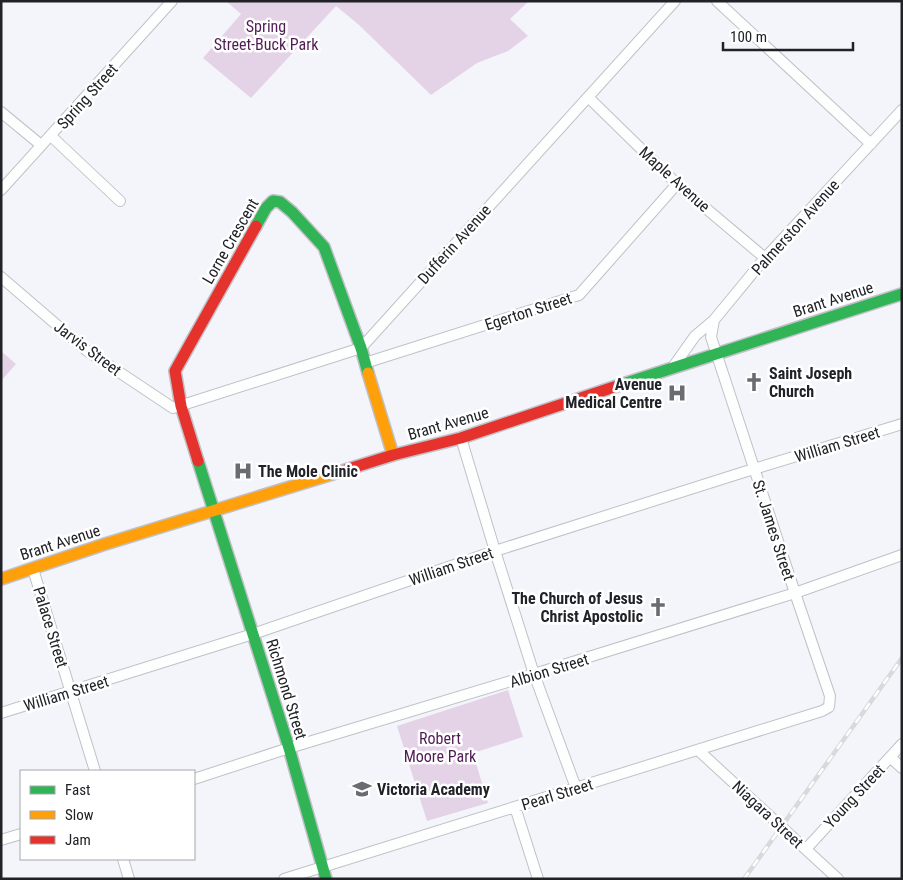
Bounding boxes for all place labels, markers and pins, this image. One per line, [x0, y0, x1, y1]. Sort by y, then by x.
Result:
place label: Saint Joseph Church [769, 364, 852, 401]
church icon: Saint Joseph Church [743, 371, 765, 393]
place label: Avenue Medical Centre [565, 375, 662, 412]
hospital icon: Avenue Medical Centre [666, 382, 688, 404]
hospital icon: The Mole Clinic [232, 460, 254, 482]
place label: The Mole Clinic [258, 462, 358, 481]
place label: The Church of Jesus Christ Apostolic [511, 589, 643, 626]
church icon: The Church of Jesus Christ Apostolic [647, 596, 669, 618]
school or university icon: Victoria Academy [351, 778, 373, 800]
place label: Victoria Academy [377, 780, 490, 799]

